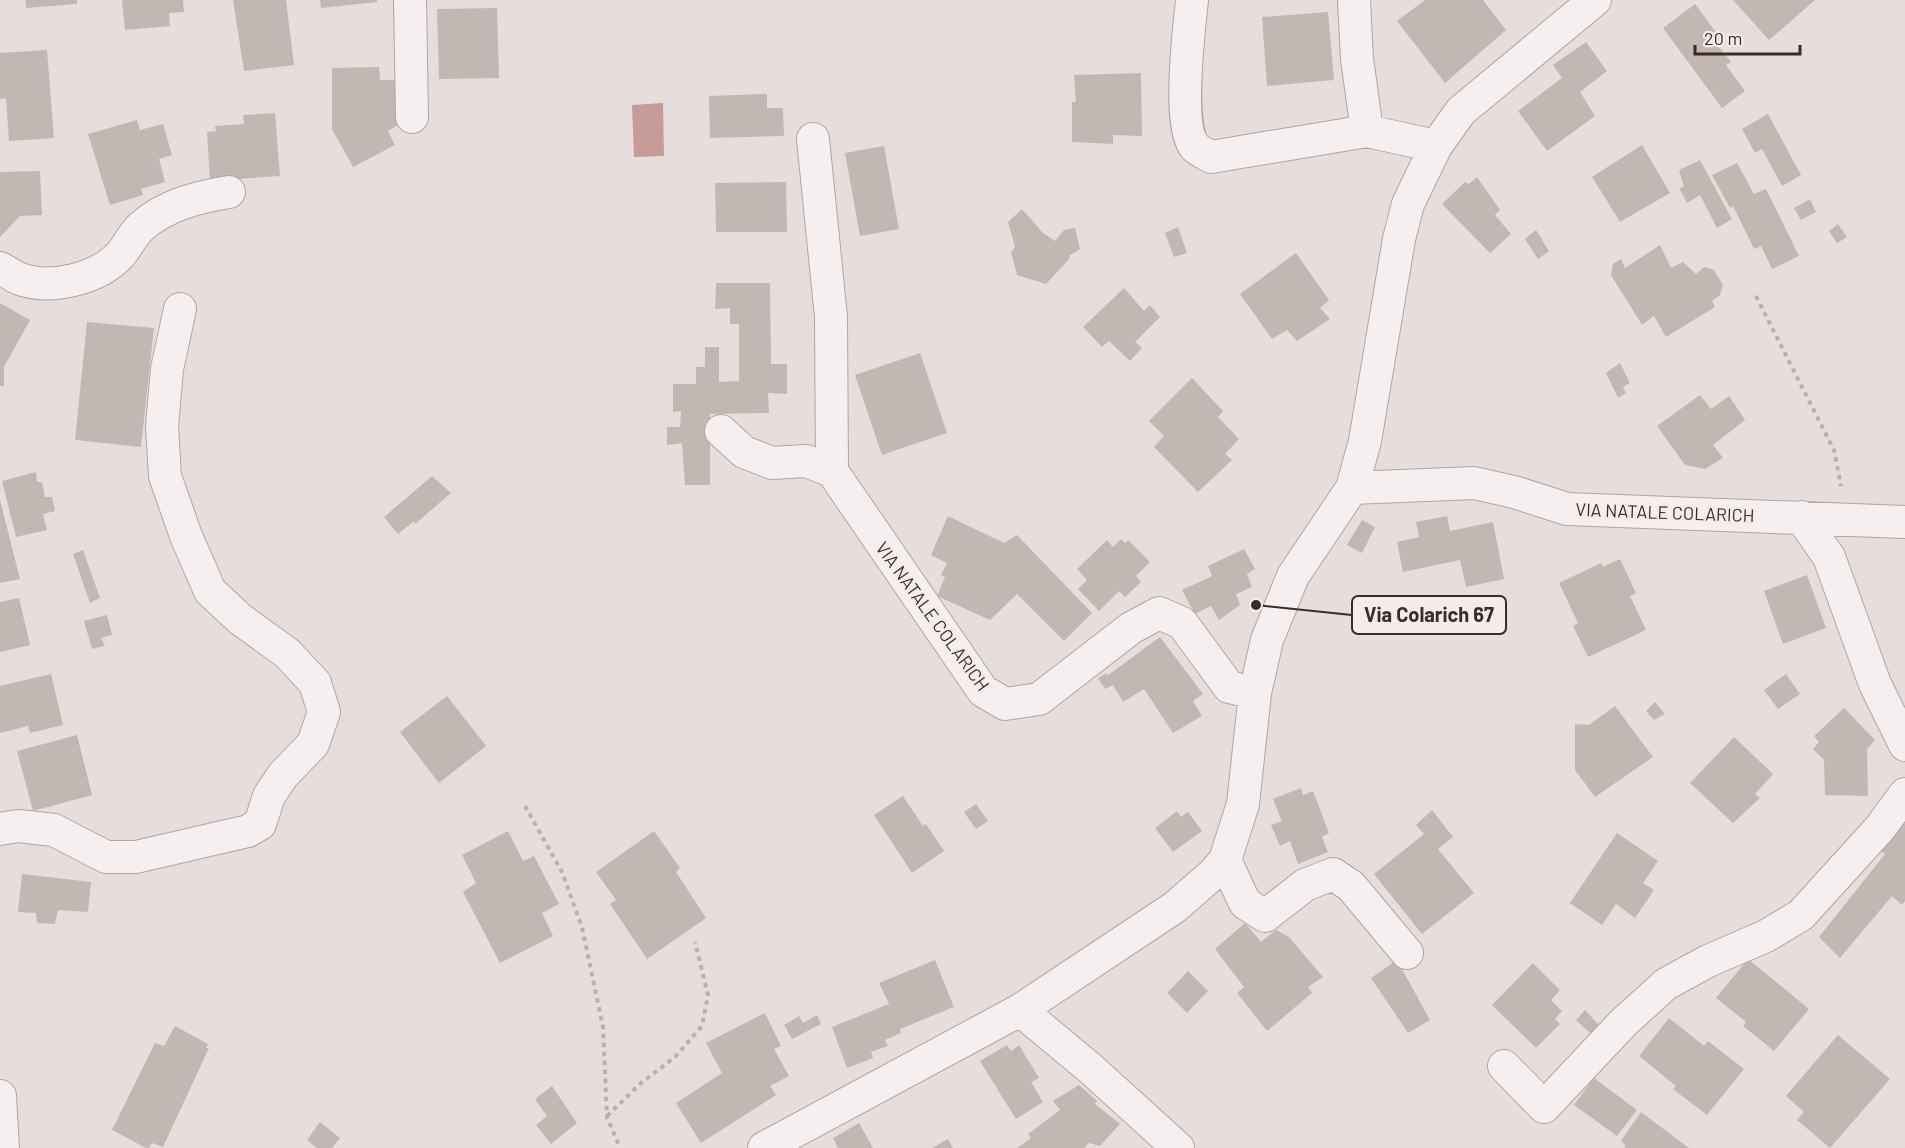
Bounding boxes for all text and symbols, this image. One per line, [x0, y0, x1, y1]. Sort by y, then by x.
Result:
scale bar [1695, 18, 1800, 56]
text: 20 m [1704, 27, 1742, 49]
street label: VIA NATALE COLARICH [1575, 498, 1755, 526]
street label: VIA NATALE COLARICH [871, 537, 995, 695]
callout: Via Colarich 67 [1352, 596, 1506, 634]
text: Via Colarich 67 [1364, 602, 1494, 626]

